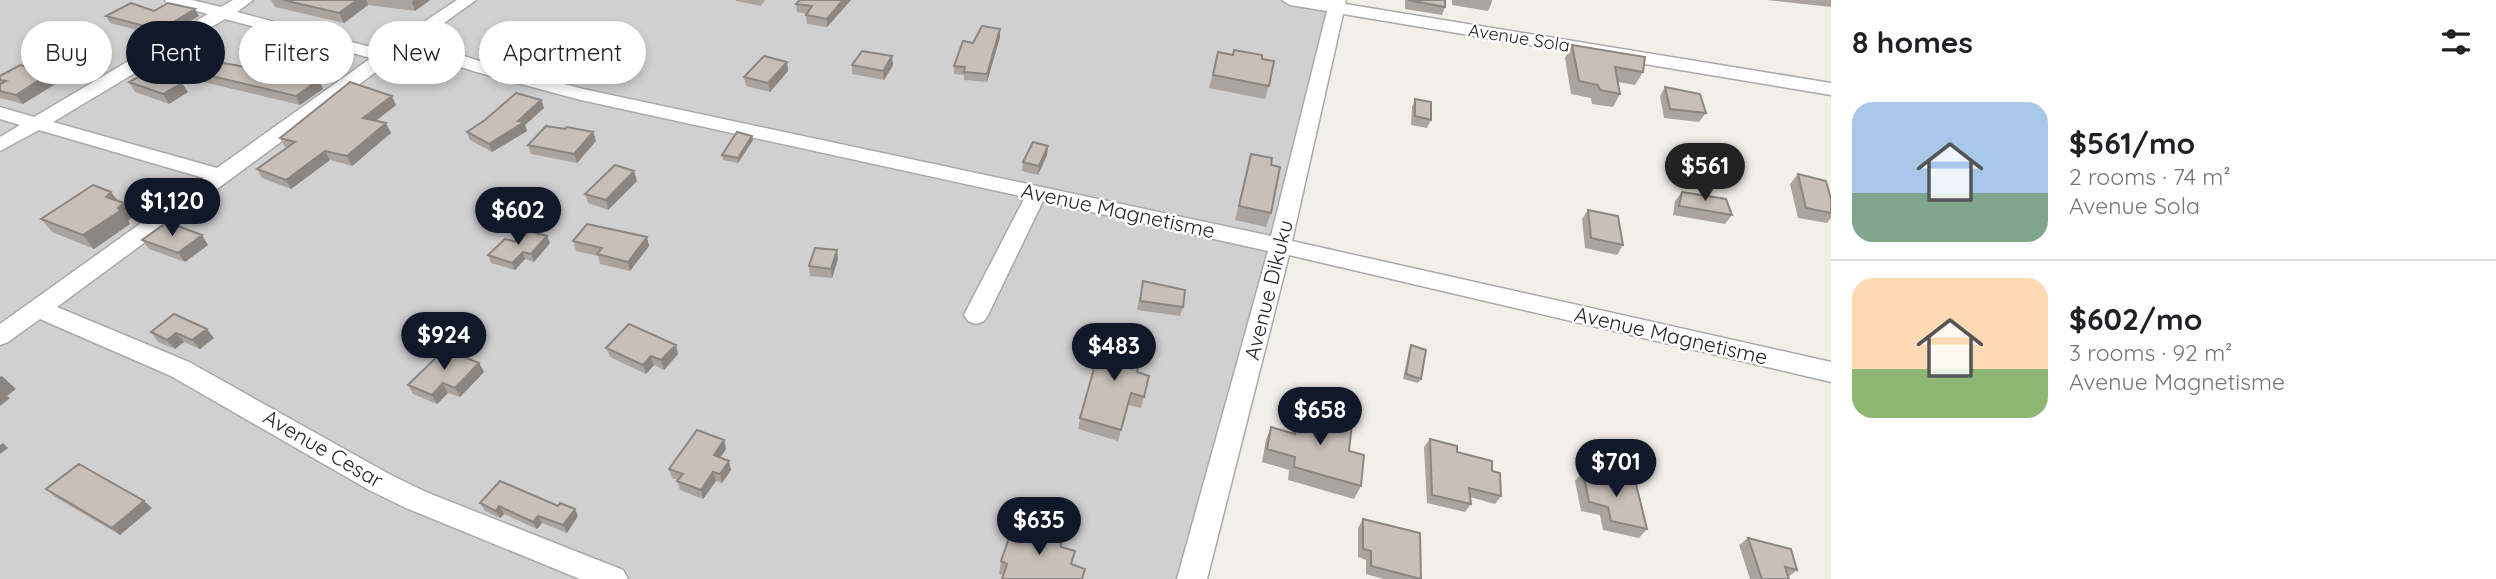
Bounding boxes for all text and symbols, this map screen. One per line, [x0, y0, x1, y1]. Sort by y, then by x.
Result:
street label: Avenue Sola [1467, 18, 1572, 57]
chip: Buy [21, 21, 112, 84]
chip: Rent [126, 21, 225, 84]
chip: Filters [239, 21, 354, 84]
chip: New [368, 21, 465, 84]
chip: Apartment [479, 21, 646, 84]
text: 8 homes [1852, 23, 1973, 61]
icon: filters [2437, 23, 2475, 61]
text: $561/mo [2069, 124, 2195, 162]
icon: home [1908, 130, 1992, 214]
pin: $561 [1664, 144, 1746, 203]
text: $561 [1681, 151, 1729, 180]
text: 2 rooms · 74 m² [2069, 162, 2231, 191]
street label: Avenue Magnetisme [1019, 177, 1217, 243]
pin: $1,120 [115, 178, 229, 238]
text: $1,120 [140, 186, 204, 215]
pin: $602 [477, 188, 559, 247]
text: Avenue Sola [2069, 191, 2200, 220]
text: $602 [491, 195, 545, 224]
street label: Avenue Dikuku [1238, 217, 1298, 362]
street label: Avenue Magnetisme [1572, 300, 1770, 370]
text: $602/mo [2069, 300, 2202, 338]
icon: home [1908, 306, 1992, 390]
pin: $924 [403, 312, 485, 372]
text: $924 [417, 320, 471, 349]
pin: $483 [1073, 324, 1155, 383]
text: $483 [1088, 331, 1140, 360]
text: 3 rooms · 92 m² [2069, 338, 2232, 367]
text: Avenue Magnetisme [2069, 367, 2285, 396]
pin: $658 [1279, 388, 1361, 447]
text: $658 [1294, 395, 1346, 424]
street label: Avenue Cesar [259, 403, 388, 493]
pin: $701 [1575, 440, 1657, 499]
text: $701 [1591, 447, 1641, 476]
pin: $635 [998, 498, 1080, 557]
text: $635 [1013, 505, 1065, 534]

